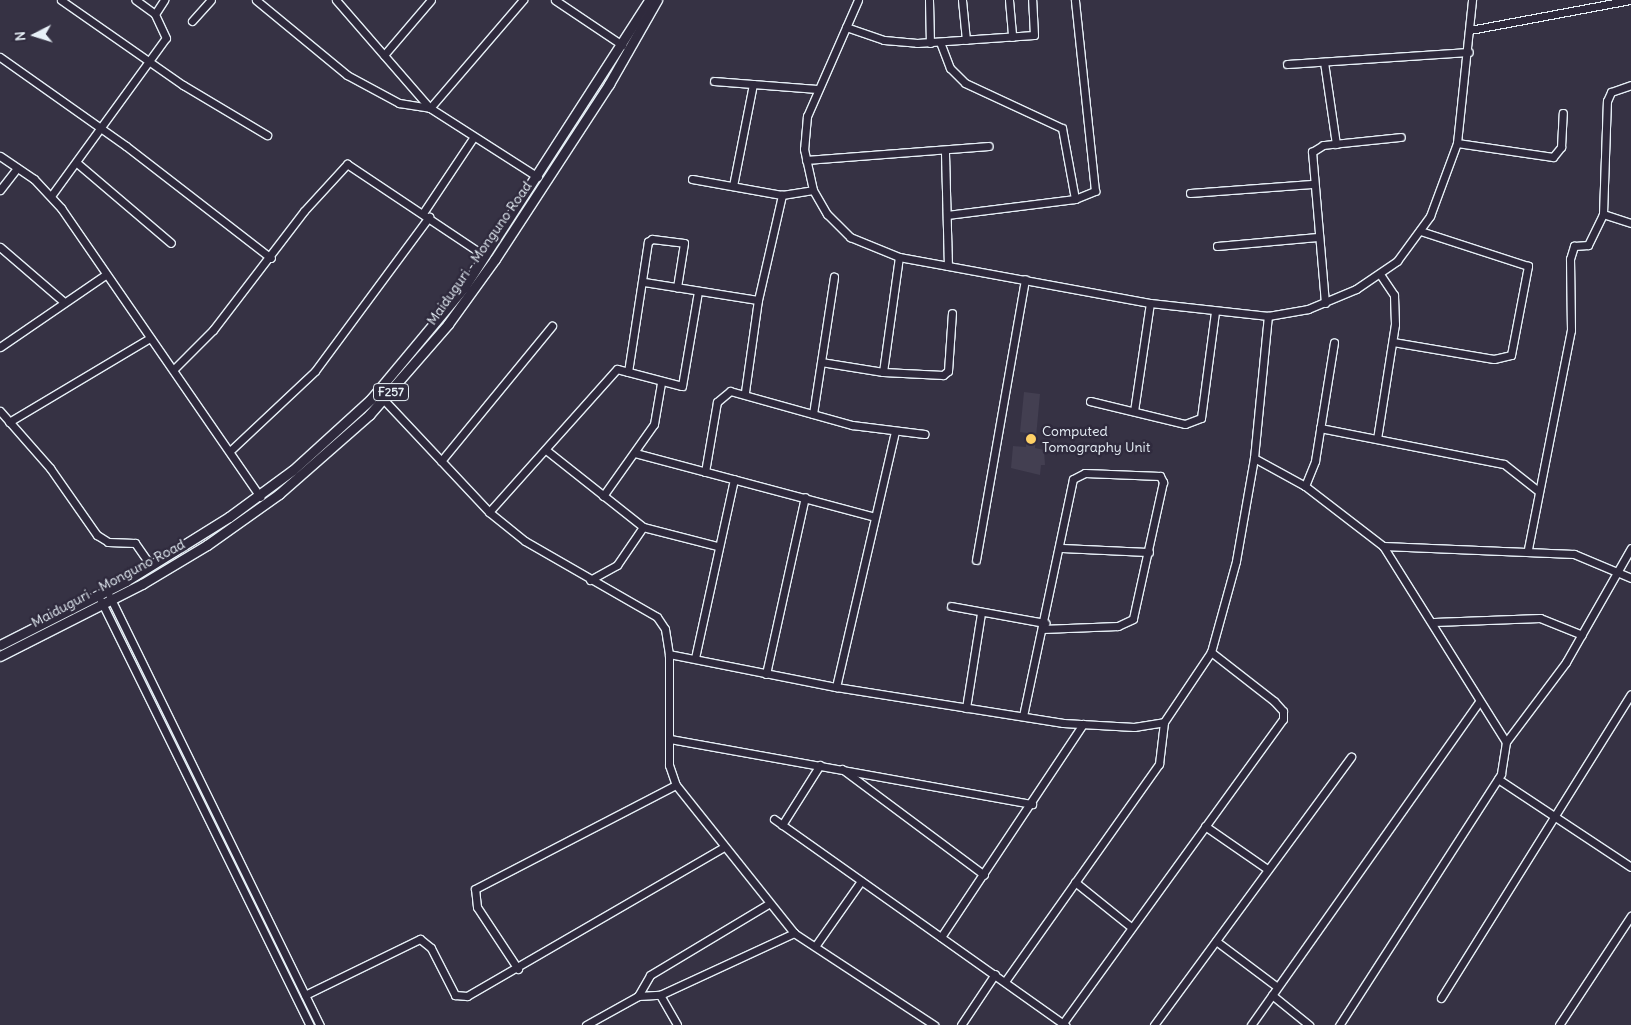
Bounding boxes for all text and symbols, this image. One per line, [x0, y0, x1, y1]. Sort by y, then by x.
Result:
north arrow [10, 10, 60, 60]
text: N [11, 31, 29, 42]
street label: Maiduguri - Monguno Road [423, 178, 535, 328]
road number: F257 [372, 382, 410, 402]
place label: Computed Tomography Unit [1042, 423, 1150, 456]
marker: Computed Tomography Unit [1024, 432, 1038, 446]
street label: Maiduguri - Monguno Road [28, 535, 188, 631]

